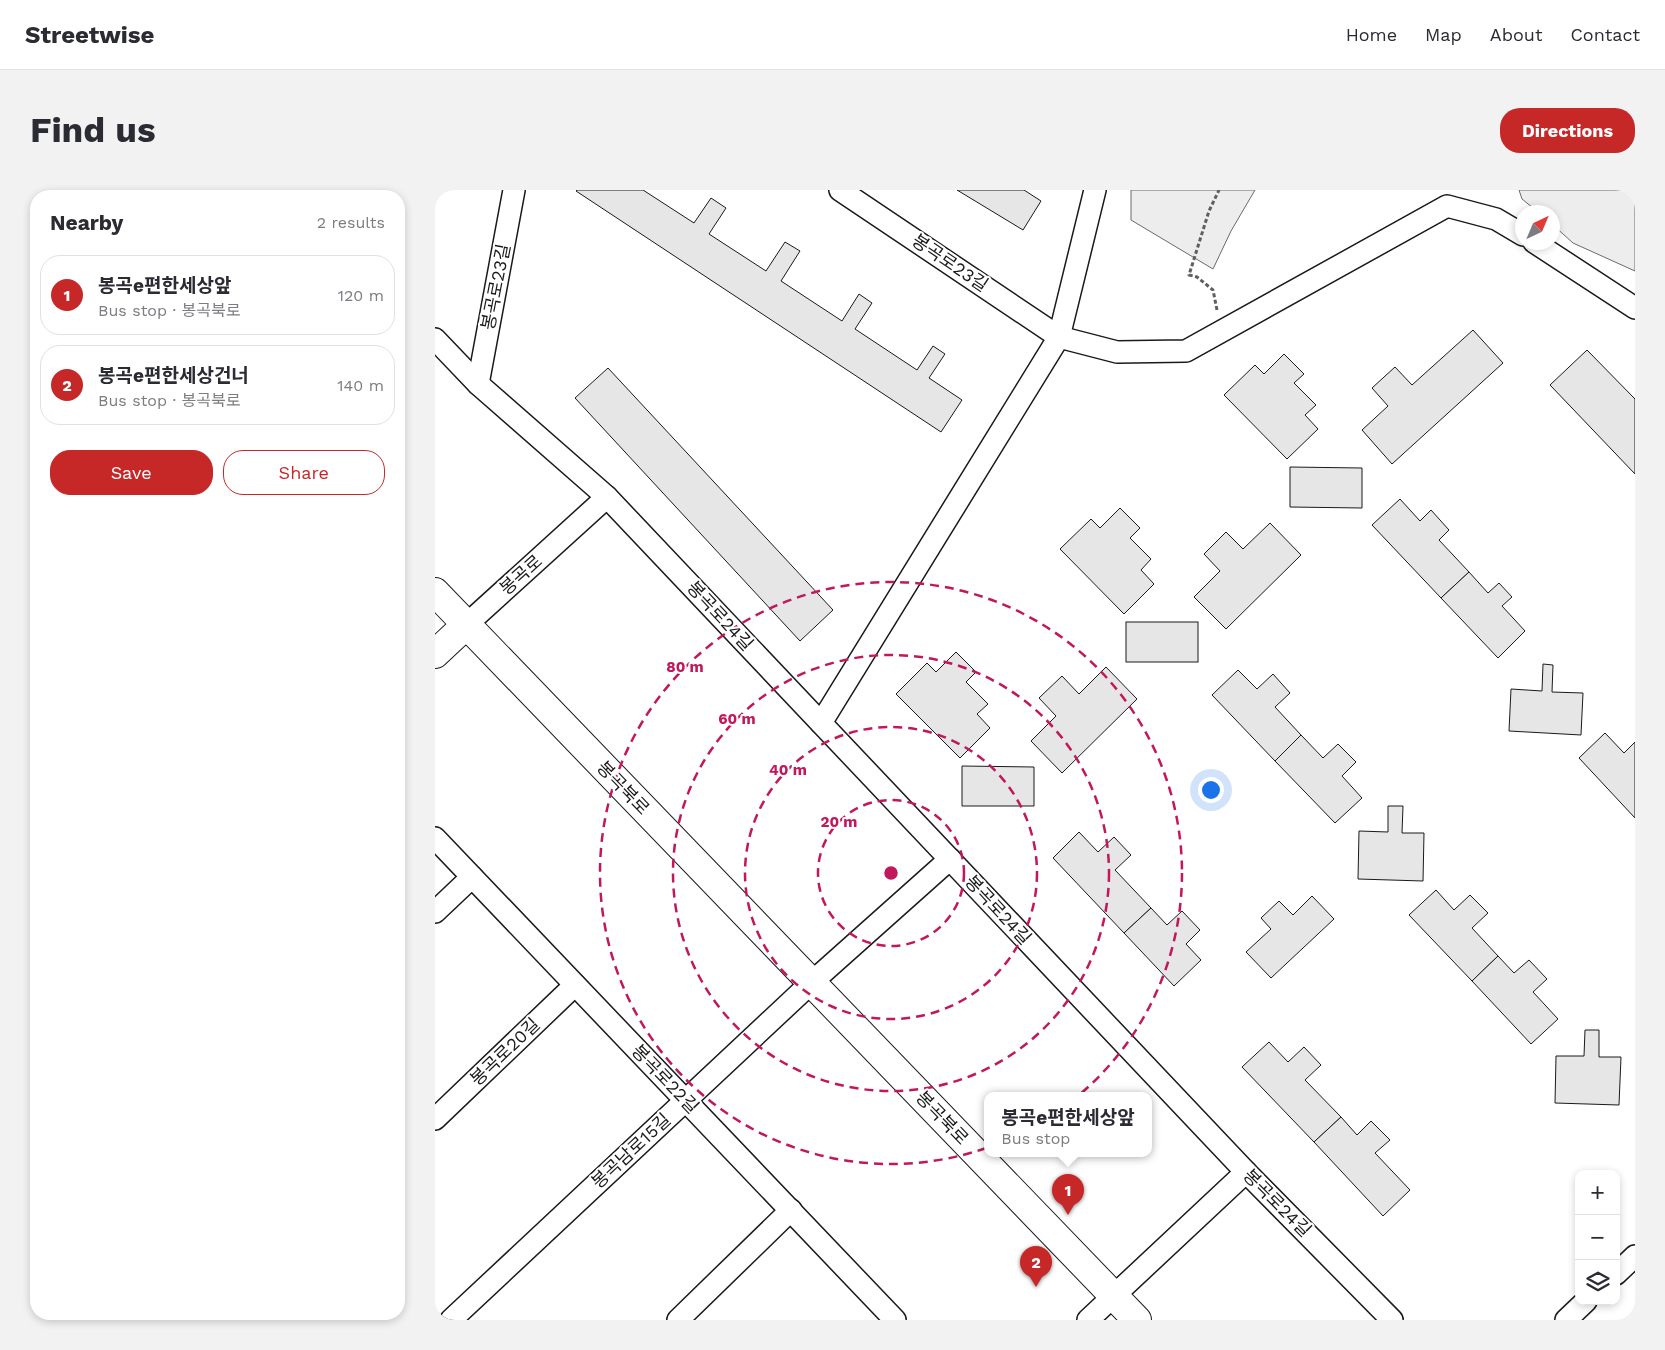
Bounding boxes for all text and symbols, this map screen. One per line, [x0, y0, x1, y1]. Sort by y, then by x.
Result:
text: Streetwise [25, 21, 154, 49]
text: Home [1346, 24, 1397, 45]
text: Map [1425, 24, 1462, 45]
text: About [1490, 24, 1542, 45]
text: Contact [1570, 24, 1640, 45]
button: Directions [1500, 108, 1635, 153]
text: Find us [30, 109, 156, 151]
north arrow [1515, 205, 1560, 250]
text: Nearby [50, 210, 123, 235]
text: 2 results [317, 213, 385, 232]
street label: 봉곡로23길 [908, 229, 992, 296]
street label: 봉곡로23길 [477, 242, 514, 332]
text: 봉곡e편한세상앞 [98, 274, 231, 297]
text: 1 [64, 286, 70, 305]
text: 120 m [338, 286, 384, 305]
text: Bus stop · 봉곡북로 [98, 301, 240, 320]
text: 봉곡e편한세상건너 [98, 364, 249, 387]
text: 2 [62, 376, 72, 395]
text: 140 m [337, 376, 384, 395]
text: Bus stop · 봉곡북로 [98, 391, 240, 410]
button: Save [50, 450, 213, 495]
button: Share [223, 450, 385, 495]
street label: 봉곡로 [495, 550, 546, 599]
street label: 봉곡로24길 [683, 577, 758, 655]
text: 80 m [666, 658, 704, 676]
text: 60 m [718, 710, 756, 728]
street label: 봉곡북로 [593, 757, 654, 819]
text: 40 m [769, 761, 807, 779]
your location [1198, 777, 1224, 803]
text: 20 m [820, 813, 858, 831]
centre of rings [882, 864, 900, 882]
street label: 봉곡로24길 [961, 871, 1036, 949]
street label: 봉곡로20길 [466, 1014, 544, 1090]
street label: 봉곡로22길 [628, 1040, 703, 1117]
street label: 봉곡북로 [912, 1087, 973, 1149]
popup [984, 1092, 1152, 1157]
text: 봉곡e편한세상앞 [1001, 1106, 1135, 1129]
street label: 봉곡남로15길 [587, 1109, 674, 1193]
text: Bus stop [1001, 1129, 1070, 1148]
street label: 봉곡로24길 [1239, 1164, 1316, 1241]
map controls [1575, 1170, 1620, 1305]
button: + [1575, 1170, 1620, 1215]
pin: 1 [1052, 1174, 1084, 1215]
button: − [1575, 1215, 1620, 1260]
pin: 2 [1020, 1246, 1052, 1287]
button: layers [1575, 1260, 1620, 1305]

